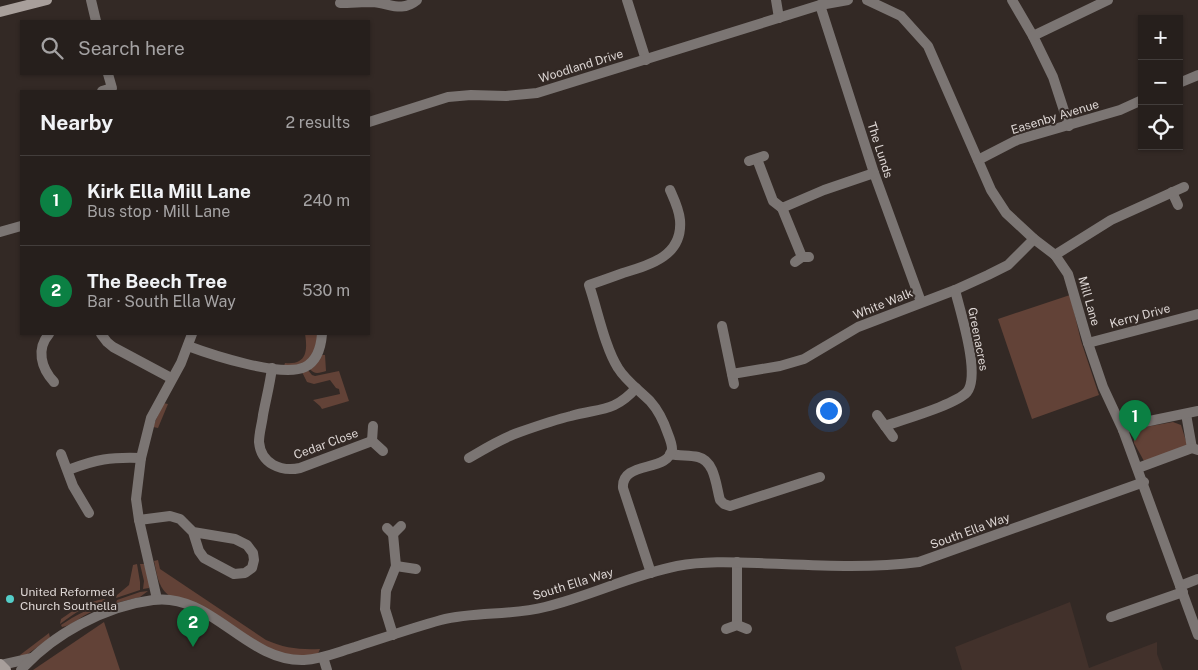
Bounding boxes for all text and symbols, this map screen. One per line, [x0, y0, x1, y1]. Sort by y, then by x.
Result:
map controls [1138, 15, 1183, 150]
button: + [1138, 15, 1183, 60]
search box [20, 20, 370, 75]
icon: search [38, 34, 66, 62]
text: Search here [78, 37, 185, 59]
street label: Woodland Drive [537, 46, 625, 86]
button: − [1138, 60, 1183, 105]
street label: Easenby Avenue [1009, 97, 1101, 137]
button: locate [1138, 105, 1183, 150]
text: Nearby [40, 110, 113, 135]
text: 2 results [285, 113, 350, 132]
street label: The Lunds [864, 120, 896, 180]
text: Kirk Ella Mill Lane [87, 180, 251, 202]
text: 1 [53, 191, 59, 210]
text: 240 m [303, 191, 350, 210]
text: Bus stop · Mill Lane [87, 202, 230, 221]
text: The Beech Tree [87, 270, 227, 292]
street label: Mill Lane [1075, 275, 1103, 328]
text: 2 [51, 281, 61, 300]
text: 530 m [302, 281, 350, 300]
street label: White Walk [851, 286, 915, 322]
text: Bar · South Ella Way [87, 292, 236, 311]
street label: Kerry Drive [1108, 301, 1172, 331]
street label: Greenacres [965, 306, 991, 372]
your location [816, 398, 842, 424]
pin: 1 [1119, 400, 1151, 441]
street label: Cedar Close [292, 426, 360, 462]
street label: South Ella Way [928, 510, 1012, 552]
street label: South Ella Way [531, 565, 616, 603]
place label: United Reformed Church Southella [20, 585, 117, 613]
marker: United Reformed Church Southella [4, 593, 16, 605]
pin: 2 [177, 606, 209, 647]

